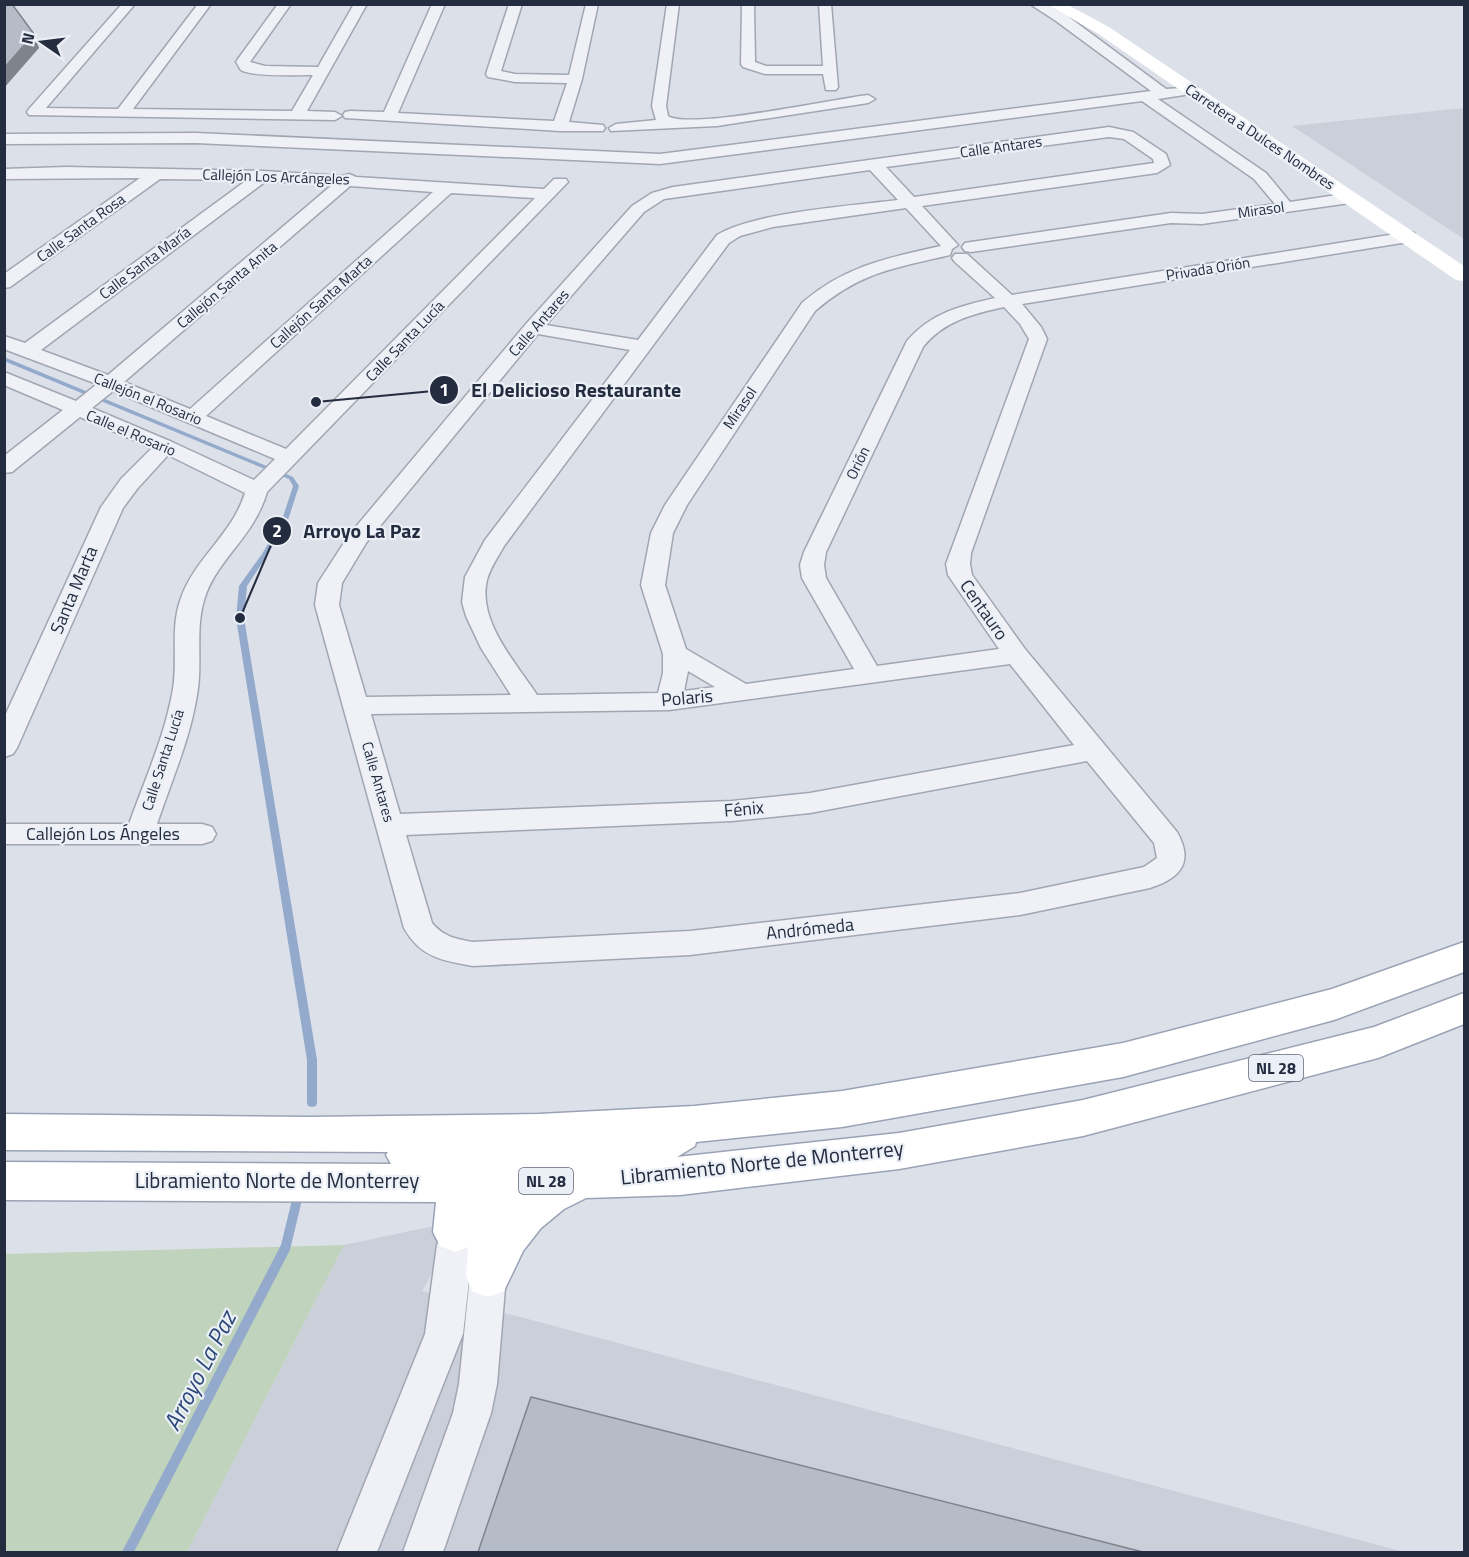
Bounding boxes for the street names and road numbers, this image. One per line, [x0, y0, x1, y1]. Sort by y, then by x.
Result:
street label: Carretera a Dulces Nombres [1181, 78, 1340, 195]
street label: Calle Antares [958, 129, 1044, 164]
street label: Callejón Los Arcángeles [202, 162, 350, 191]
street label: Calle Santa Rosa [32, 187, 130, 268]
street label: Mirasol [1236, 195, 1286, 224]
street label: Calle Santa María [94, 220, 196, 305]
street label: Callejón Santa Anita [171, 235, 283, 334]
street label: Callejón Santa Marta [264, 249, 377, 354]
street label: Privada Orión [1164, 250, 1252, 287]
street label: Calle Antares [503, 284, 574, 361]
street label: Calle Santa Lucía [360, 294, 450, 387]
street label: Callejón el Rosario [91, 366, 206, 431]
street label: Mirasol [717, 382, 762, 434]
street label: Calle el Rosario [83, 403, 180, 462]
street label: Orión [840, 442, 875, 483]
street label: Santa Marta [43, 542, 104, 638]
street label: Centauro [954, 574, 1015, 646]
street label: Polaris [660, 682, 714, 713]
street label: Calle Santa Lucía [135, 706, 190, 814]
street label: Calle Antares [356, 739, 401, 825]
street label: Fénix [723, 793, 765, 824]
street label: Callejón Los Ángeles [26, 820, 180, 847]
street label: Andrómeda [765, 910, 855, 947]
road number: NL 28 [1249, 1055, 1303, 1081]
street label: Libramiento Norte de Monterrey [619, 1131, 905, 1193]
street label: Libramiento Norte de Monterrey [135, 1164, 419, 1196]
road number: NL 28 [519, 1168, 573, 1194]

